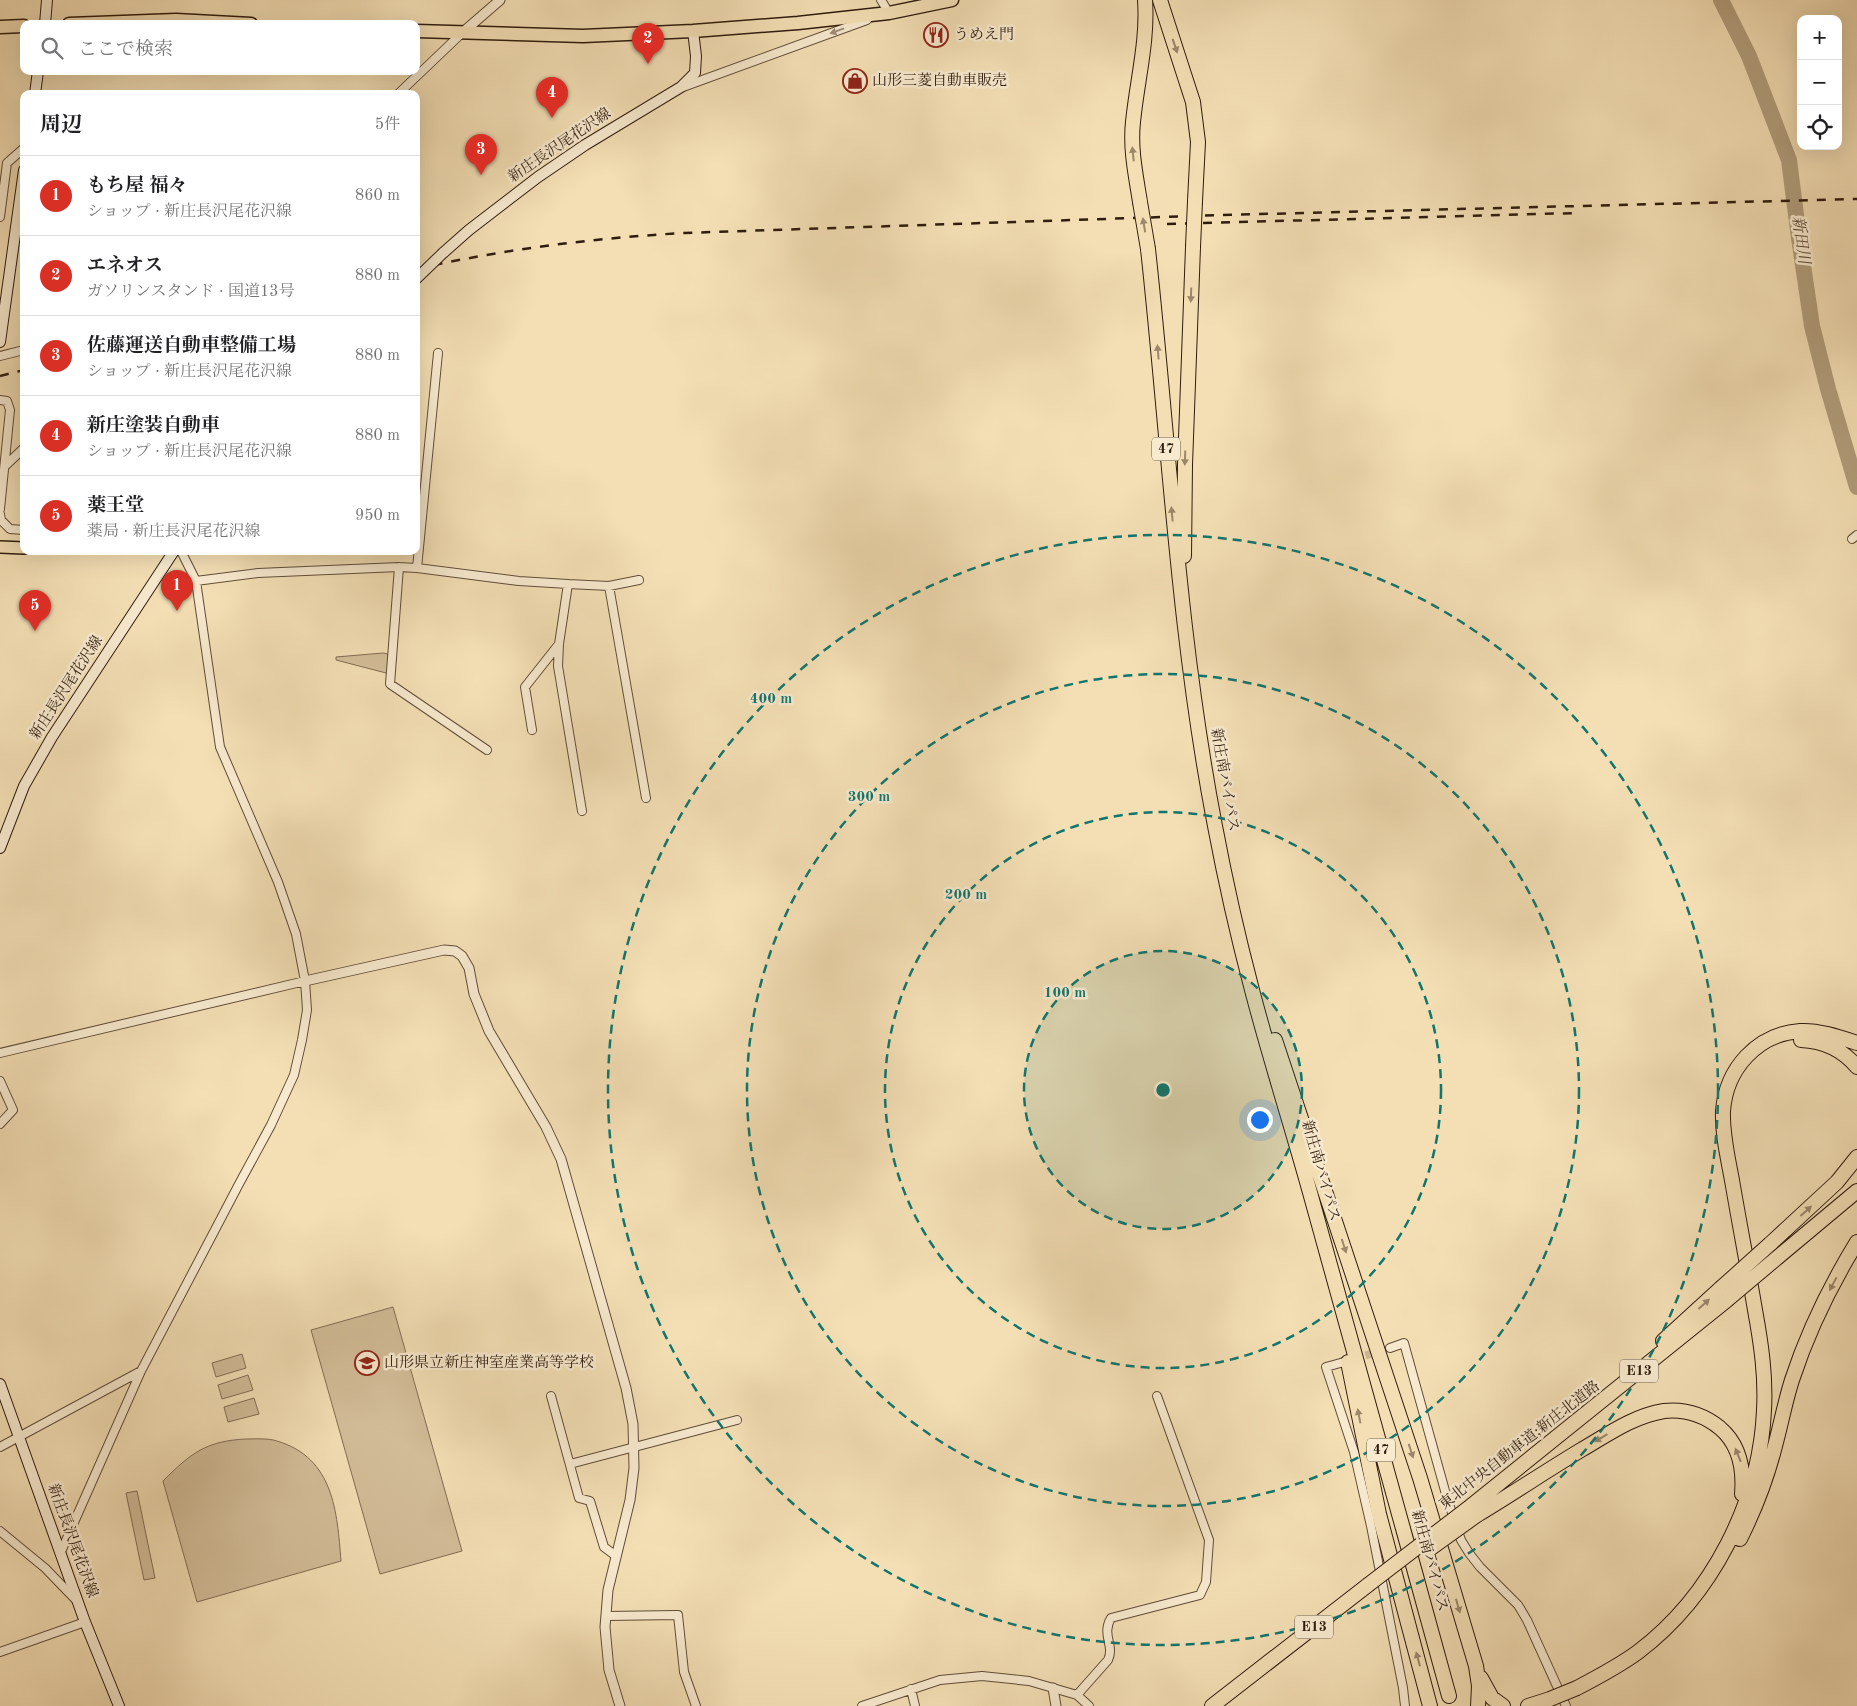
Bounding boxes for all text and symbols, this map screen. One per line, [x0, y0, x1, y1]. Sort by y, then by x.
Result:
map controls [1797, 15, 1842, 150]
button: + [1797, 15, 1842, 60]
search box [20, 20, 420, 75]
restaurant icon: うめえ門 [923, 22, 949, 48]
pin: 2 [632, 23, 664, 64]
place label: うめえ門 [954, 26, 1014, 43]
one-way arrow [829, 27, 844, 35]
icon: search [38, 34, 66, 62]
one-way arrow [1171, 39, 1179, 54]
text: ここで検索 [78, 41, 173, 60]
button: − [1797, 60, 1842, 105]
shop icon: 山形三菱自動車販売 [842, 68, 868, 94]
place label: 山形三菱自動車販売 [872, 72, 1007, 89]
pin: 4 [536, 77, 568, 118]
street label: 新庄長沢尾花沢線 [505, 105, 614, 186]
button: locate [1797, 105, 1842, 150]
text: 周辺 [40, 115, 82, 136]
text: 5件 [375, 117, 400, 133]
pin: 3 [465, 134, 497, 175]
one-way arrow [1129, 146, 1137, 162]
text: もち屋 福々 [87, 177, 187, 196]
text: 1 [51, 188, 61, 204]
text: 860 m [355, 188, 400, 204]
text: ショップ · 新庄長沢尾花沢線 [87, 204, 292, 220]
water label: 新田川 [1789, 215, 1814, 267]
one-way arrow [1140, 217, 1148, 233]
text: エネオス [87, 257, 163, 276]
text: 2 [51, 268, 61, 284]
text: 880 m [355, 268, 400, 284]
text: ガソリンスタンド · 国道13号 [87, 284, 295, 300]
one-way arrow [1187, 288, 1195, 304]
text: 佐藤運送自動車整備工場 [87, 337, 296, 356]
one-way arrow [1154, 344, 1162, 360]
text: 3 [51, 348, 61, 364]
text: 880 m [355, 348, 400, 364]
text: ショップ · 新庄長沢尾花沢線 [87, 364, 292, 380]
text: 新庄塗装自動車 [87, 417, 220, 436]
text: 4 [51, 428, 61, 444]
text: 880 m [355, 428, 400, 444]
road number: 47 [1152, 438, 1180, 460]
text: ショップ · 新庄長沢尾花沢線 [87, 444, 292, 460]
one-way arrow [1181, 450, 1189, 466]
text: 薬王堂 [87, 497, 144, 516]
one-way arrow [1168, 506, 1176, 522]
text: 5 [51, 508, 61, 524]
text: 950 m [355, 508, 400, 524]
text: 薬局 · 新庄長沢尾花沢線 [87, 524, 260, 540]
pin: 1 [161, 570, 193, 611]
pin: 5 [19, 590, 51, 631]
street label: 新庄長沢尾花沢線 [26, 632, 106, 742]
text: 400 m [750, 692, 792, 707]
street label: 新庄南バイパス [1208, 727, 1242, 833]
text: 300 m [848, 790, 890, 805]
text: 200 m [945, 888, 987, 903]
text: 100 m [1044, 986, 1086, 1001]
centre of rings [1154, 1081, 1172, 1099]
your location [1247, 1107, 1273, 1133]
street label: 新庄南バイパス [1298, 1118, 1344, 1223]
one-way arrow [1800, 1205, 1812, 1217]
one-way arrow [1341, 1239, 1349, 1254]
one-way arrow [1828, 1278, 1837, 1291]
one-way arrow [1697, 1298, 1709, 1310]
school or university icon: 山形県立新庄神室産業高等学校 [354, 1350, 380, 1376]
place label: 山形県立新庄神室産業高等学校 [384, 1354, 594, 1371]
road number: E13 [1620, 1360, 1658, 1382]
street label: 東北中央自動車道;新庄北道路 [1436, 1377, 1603, 1513]
one-way arrow [1355, 1408, 1363, 1423]
one-way arrow [1594, 1434, 1607, 1443]
road number: 47 [1367, 1438, 1395, 1462]
one-way arrow [1408, 1443, 1416, 1458]
one-way arrow [1734, 1447, 1742, 1462]
street label: 新庄長沢尾花沢線 [44, 1481, 101, 1600]
street label: 新庄南バイパス [1408, 1508, 1452, 1614]
one-way arrow [1455, 1599, 1463, 1614]
road number: E13 [1295, 1615, 1333, 1638]
one-way arrow [1414, 1651, 1422, 1666]

